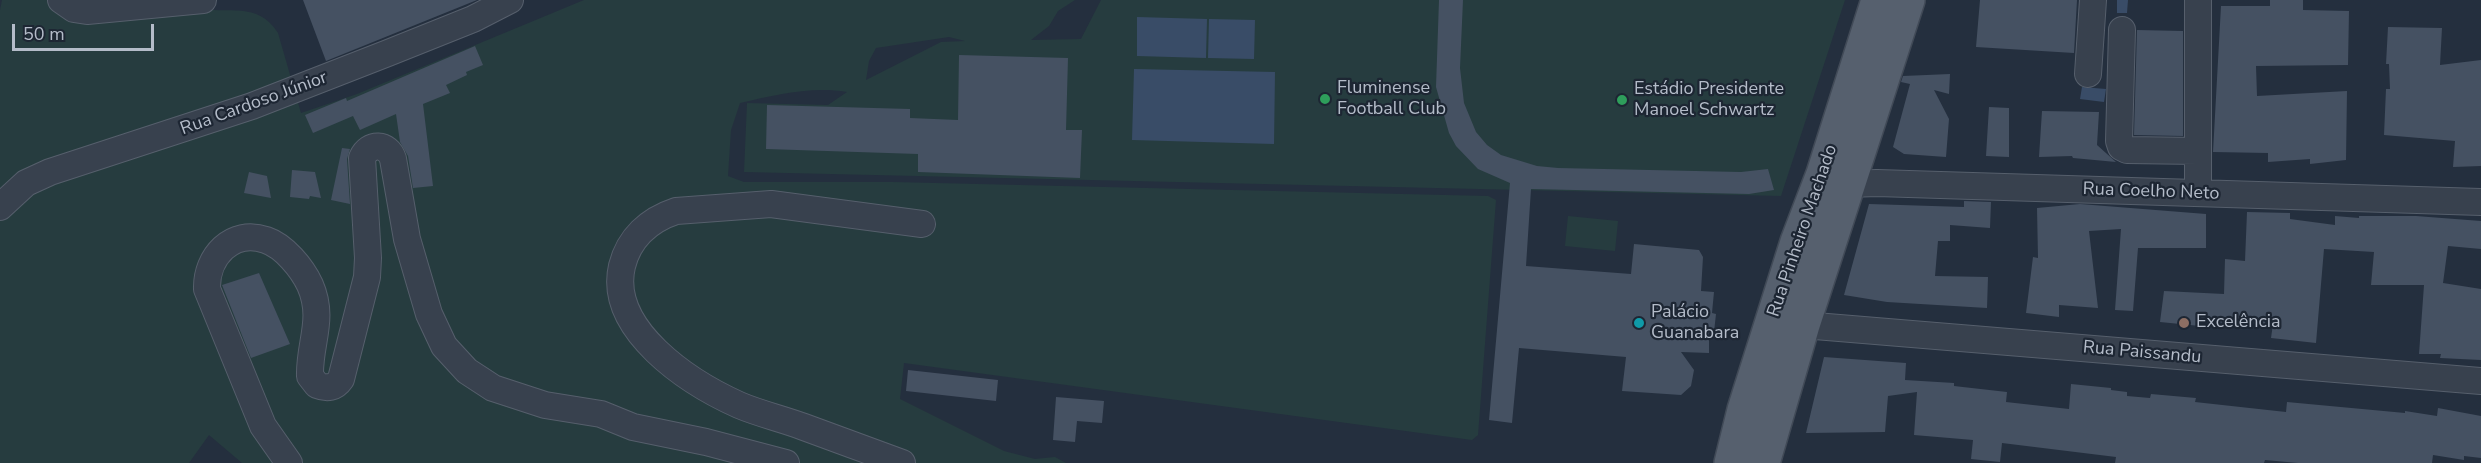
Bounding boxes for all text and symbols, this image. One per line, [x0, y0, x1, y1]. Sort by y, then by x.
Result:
scale bar [15, 12, 158, 50]
text: 50 m [23, 22, 65, 46]
street label: Rua Cardoso Júnior [178, 67, 330, 141]
place label: Fluminense Football Club [1337, 78, 1446, 121]
place label: Estádio Presidente Manoel Schwartz [1634, 79, 1784, 122]
marker: Fluminense Football Club [1318, 92, 1332, 106]
marker: Estádio Presidente Manoel Schwartz [1615, 93, 1629, 107]
street label: Rua Pinheiro Machado [1763, 142, 1843, 320]
street label: Rua Coelho Neto [2082, 179, 2220, 205]
place label: Palácio Guanabara [1651, 302, 1739, 344]
place label: Excelência [2196, 312, 2281, 334]
marker: Palácio Guanabara [1632, 316, 1646, 330]
marker: Excelência [2177, 316, 2191, 330]
street label: Rua Paissandu [2082, 337, 2202, 369]

